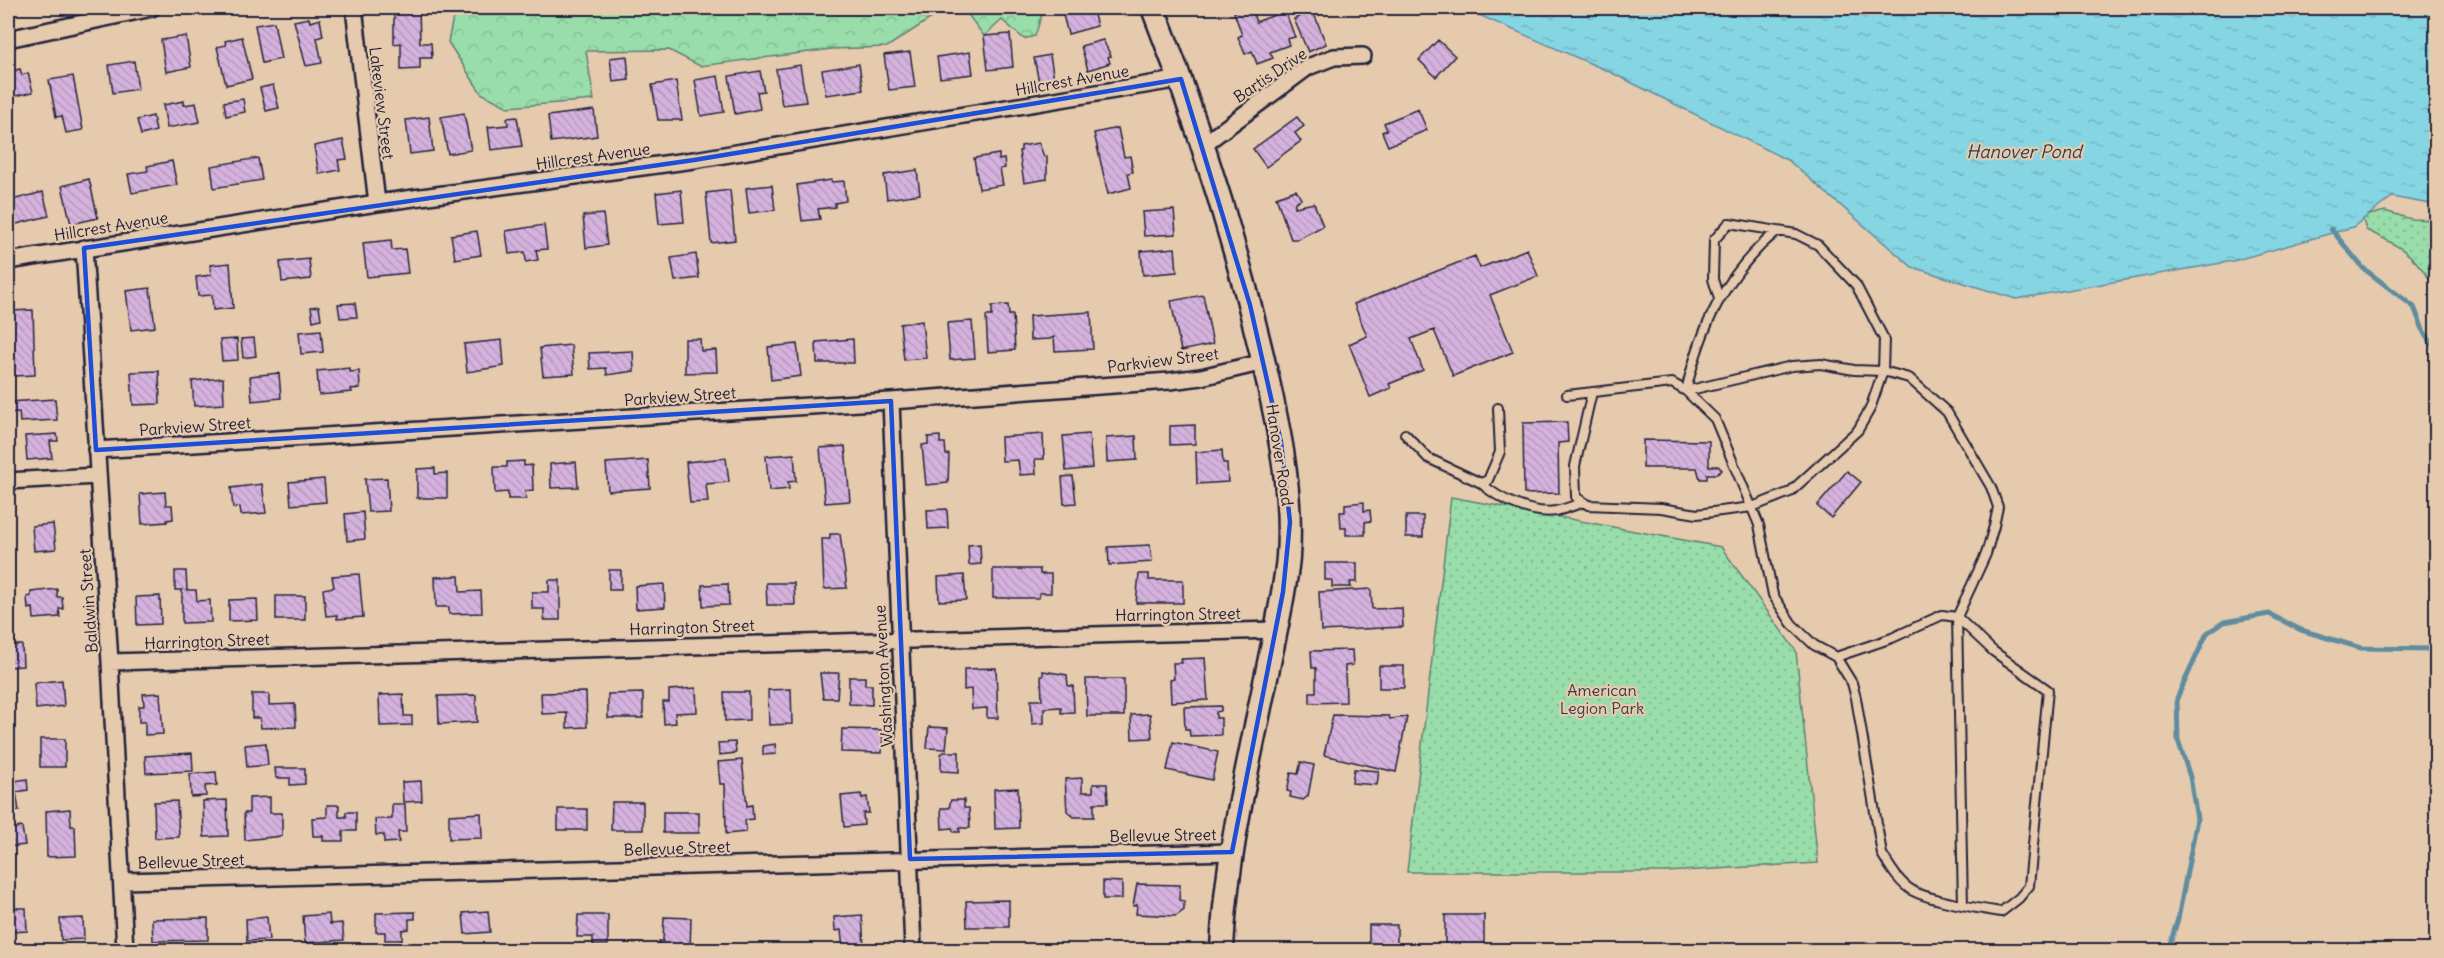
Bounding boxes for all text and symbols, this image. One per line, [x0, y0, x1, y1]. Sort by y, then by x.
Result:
street label: Bartis Drive [1230, 43, 1310, 107]
street label: Lakeview Street [365, 45, 399, 161]
street label: Hillcrest Avenue [1014, 60, 1130, 100]
street label: Hillcrest Avenue [535, 138, 651, 174]
water label: Hanover Pond [1966, 140, 2084, 163]
street label: Hillcrest Avenue [53, 207, 169, 245]
street label: Parkview Street [1106, 343, 1220, 377]
street label: Parkview Street [623, 382, 737, 410]
street label: Hanover Road [1262, 403, 1298, 507]
street label: Parkview Street [138, 412, 252, 440]
street label: Baldwin Street [74, 548, 102, 654]
street label: Harrington Street [1115, 603, 1242, 625]
street label: Washington Avenue [869, 604, 897, 748]
street label: Harrington Street [629, 615, 756, 639]
street label: Harrington Street [144, 629, 271, 653]
park label: American Legion Park [1560, 680, 1644, 718]
street label: Bellevue Street [1109, 824, 1217, 846]
street label: Bellevue Street [623, 836, 731, 860]
street label: Bellevue Street [137, 849, 245, 873]

